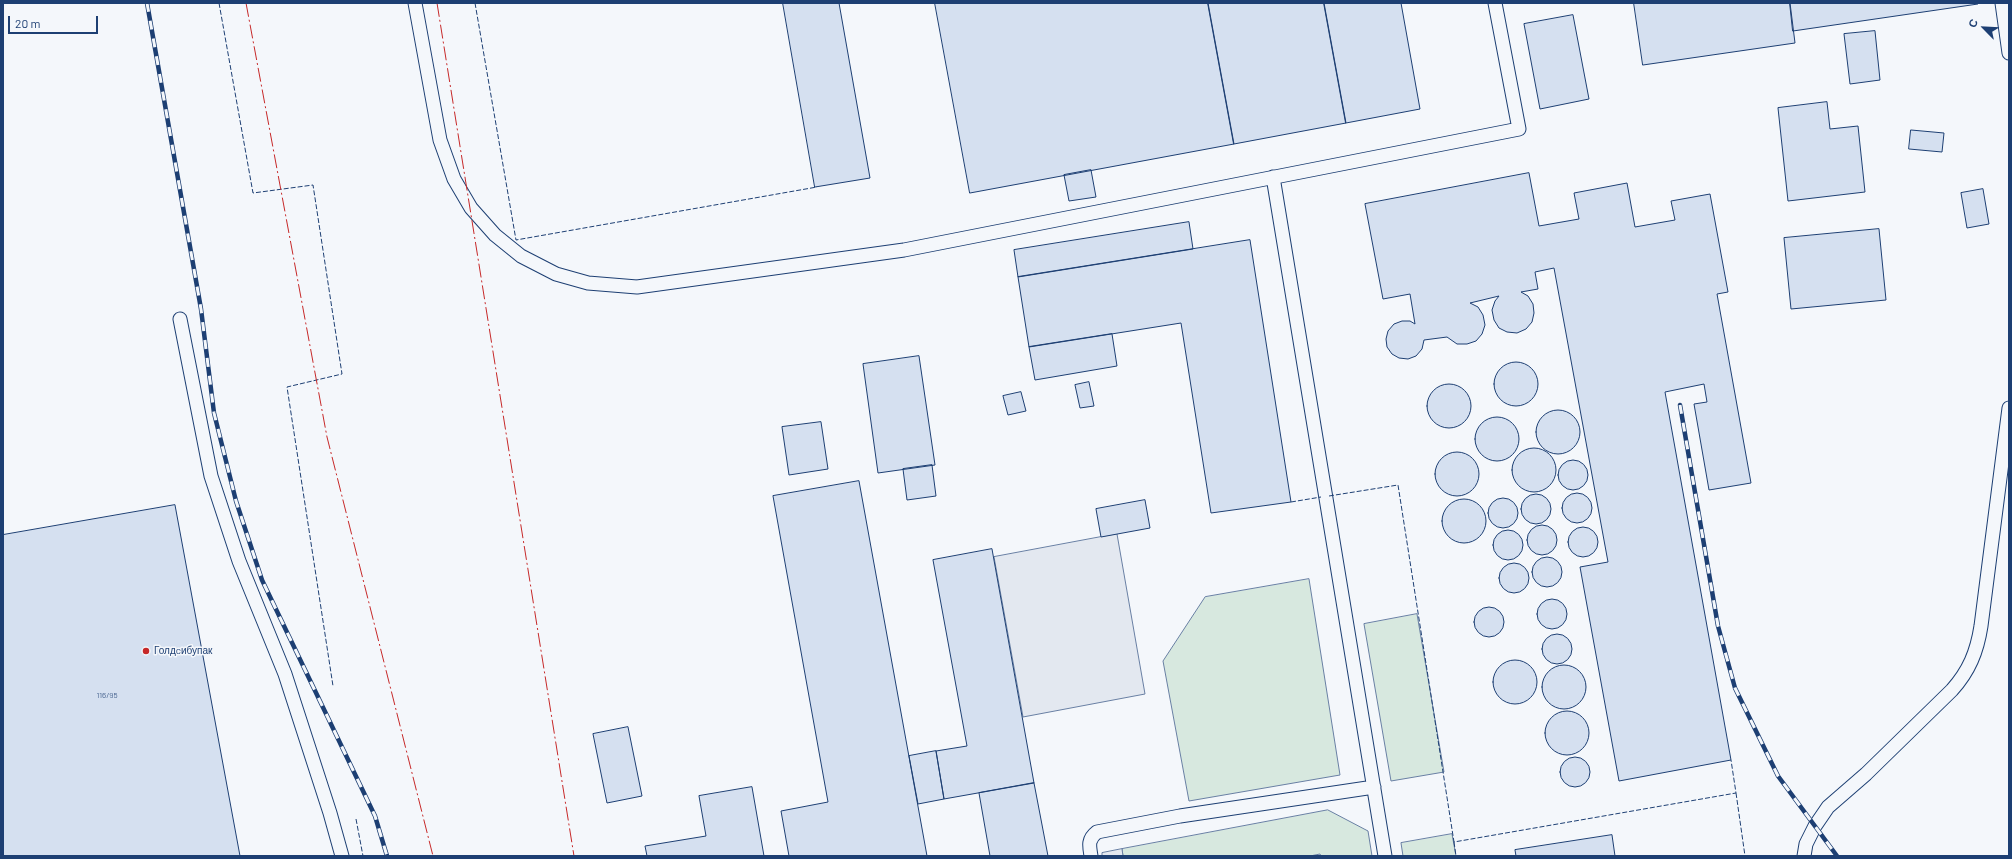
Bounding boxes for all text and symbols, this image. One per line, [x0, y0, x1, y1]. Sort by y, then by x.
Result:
scale bar [10, 8, 100, 34]
north arrow [1964, 8, 2004, 48]
text: 20 m [15, 16, 41, 30]
text: С [1965, 17, 1980, 29]
place label: Голдcибупак [154, 645, 212, 657]
marker: Голдcибупак [141, 646, 151, 656]
house number: 116/95 [96, 690, 118, 700]

